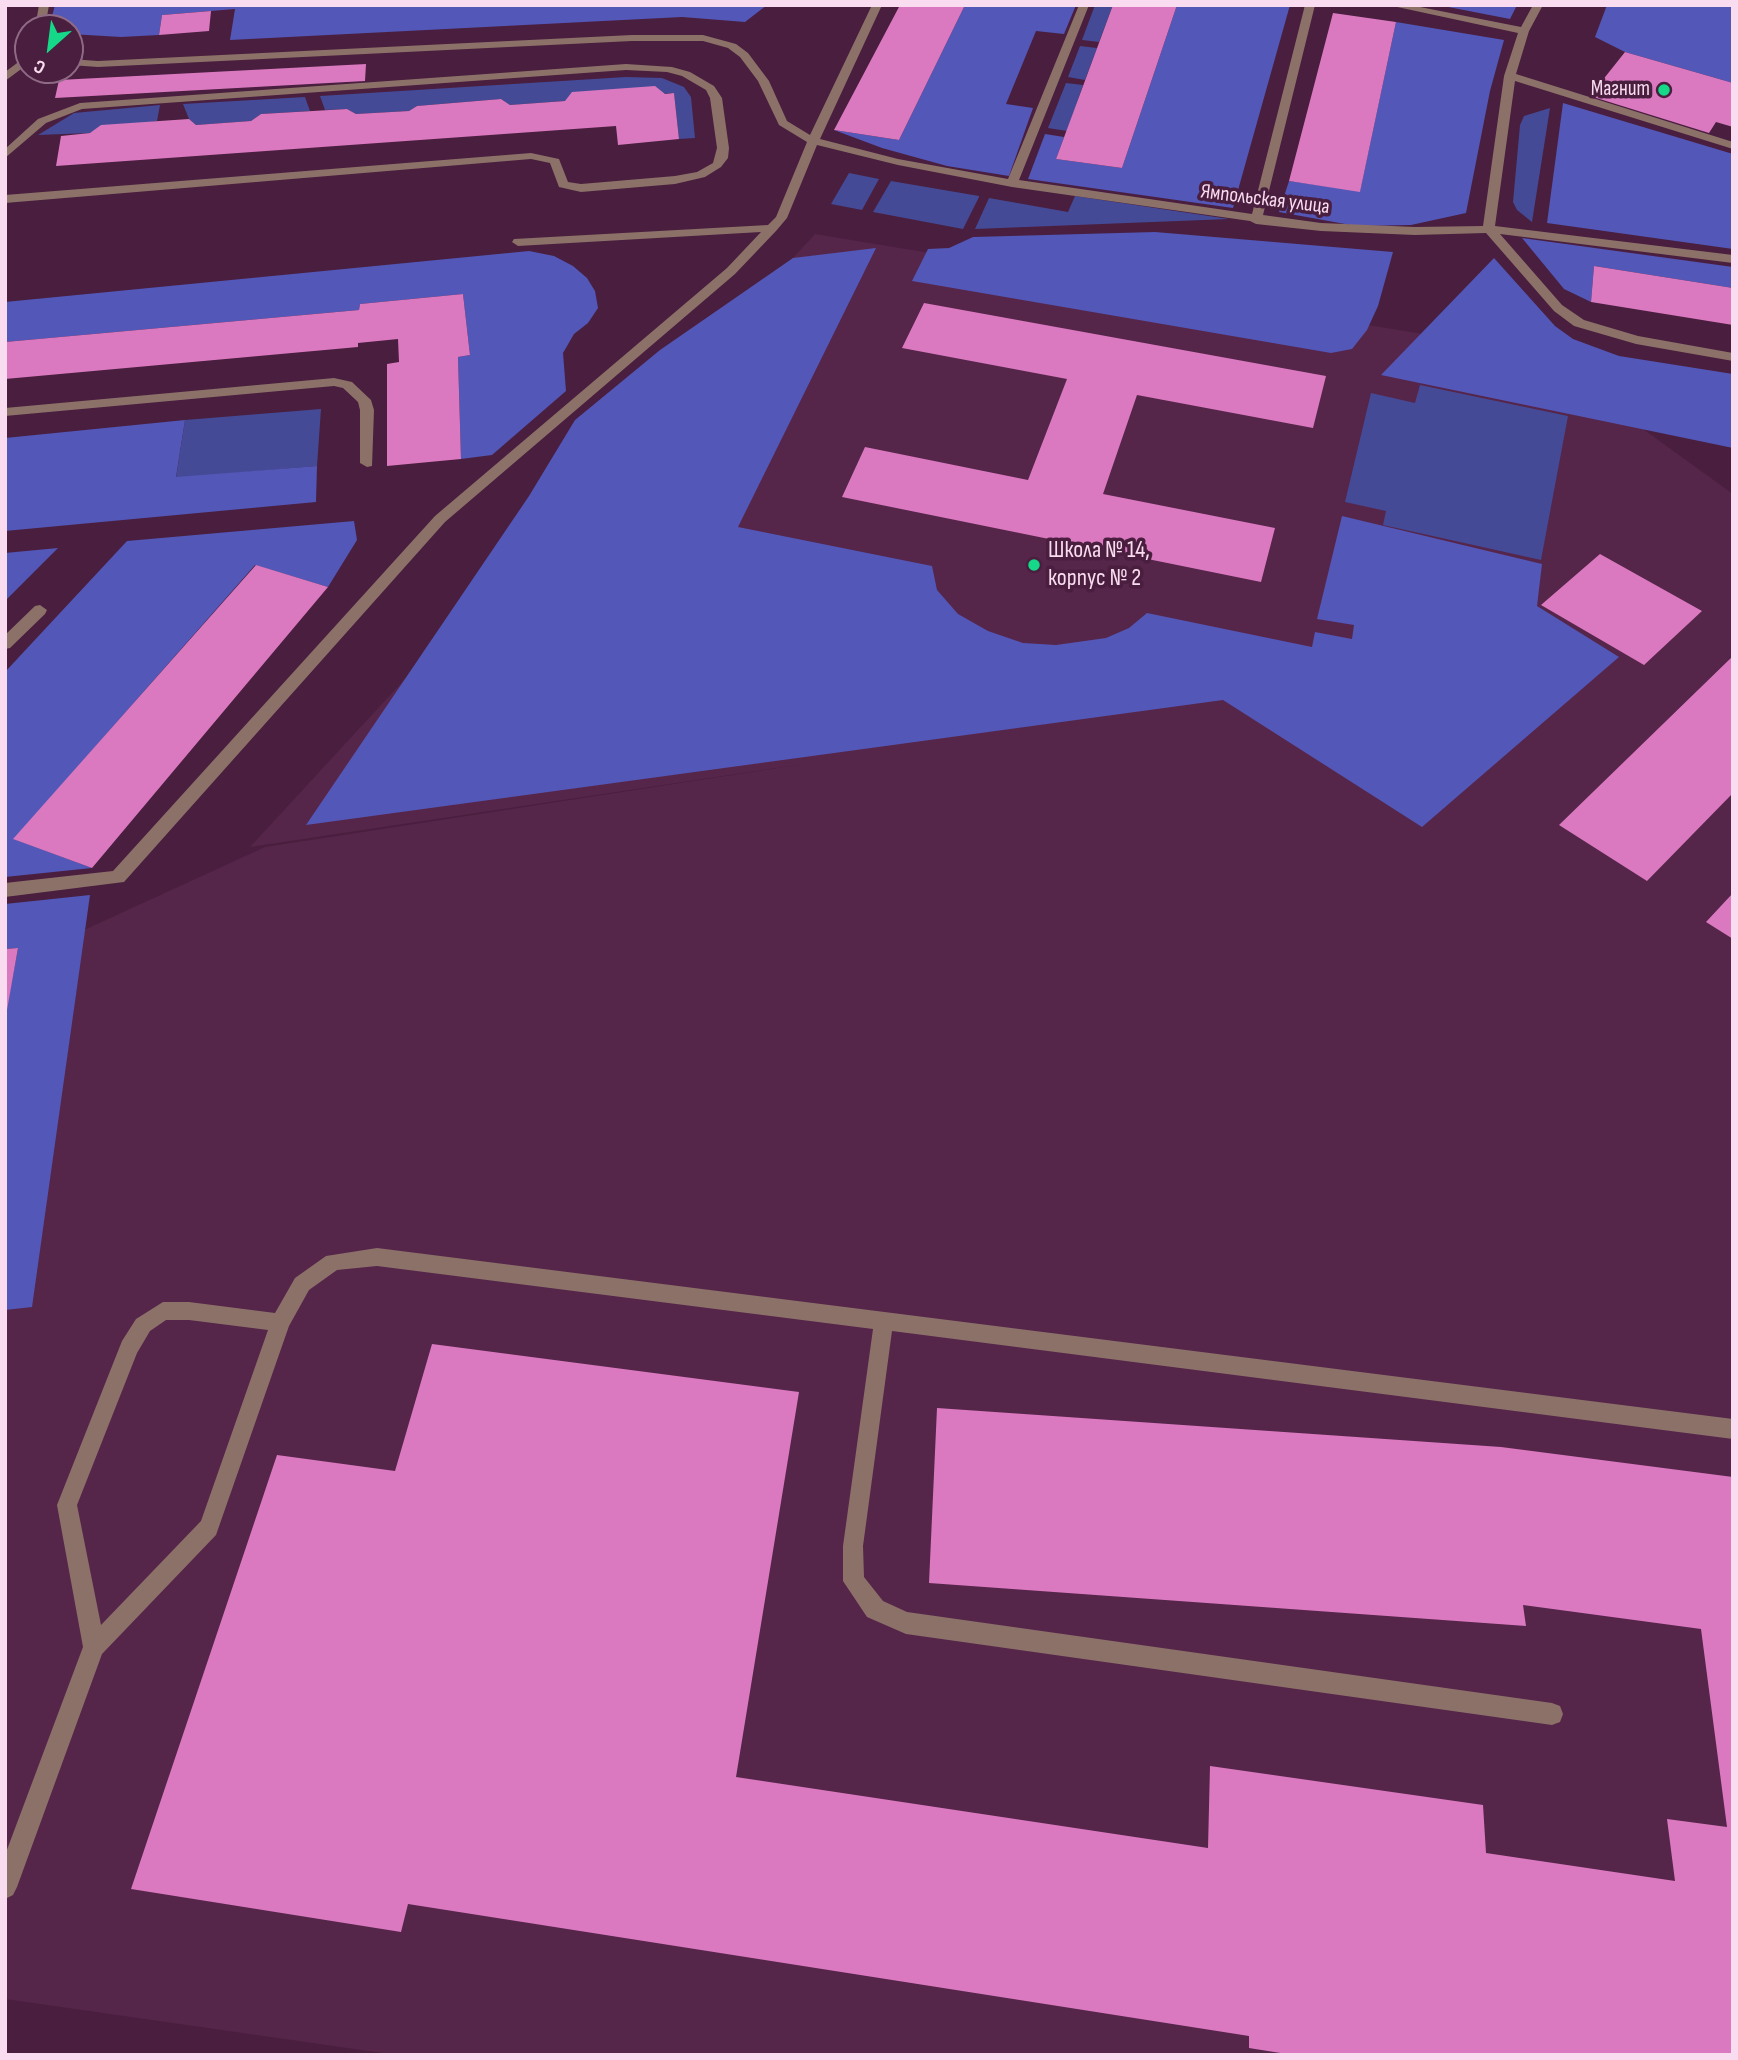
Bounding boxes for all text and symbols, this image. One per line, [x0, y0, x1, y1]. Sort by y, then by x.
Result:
north arrow [14, 14, 84, 84]
text: С [30, 54, 50, 79]
place label: Магнит [1591, 77, 1650, 103]
marker: Магнит [1656, 82, 1672, 98]
street label: Ямпольская улица [1199, 180, 1331, 220]
place label: Школа № 14, корпус № 2 [1048, 537, 1150, 593]
marker: Школа № 14, корпус № 2 [1026, 557, 1042, 573]

